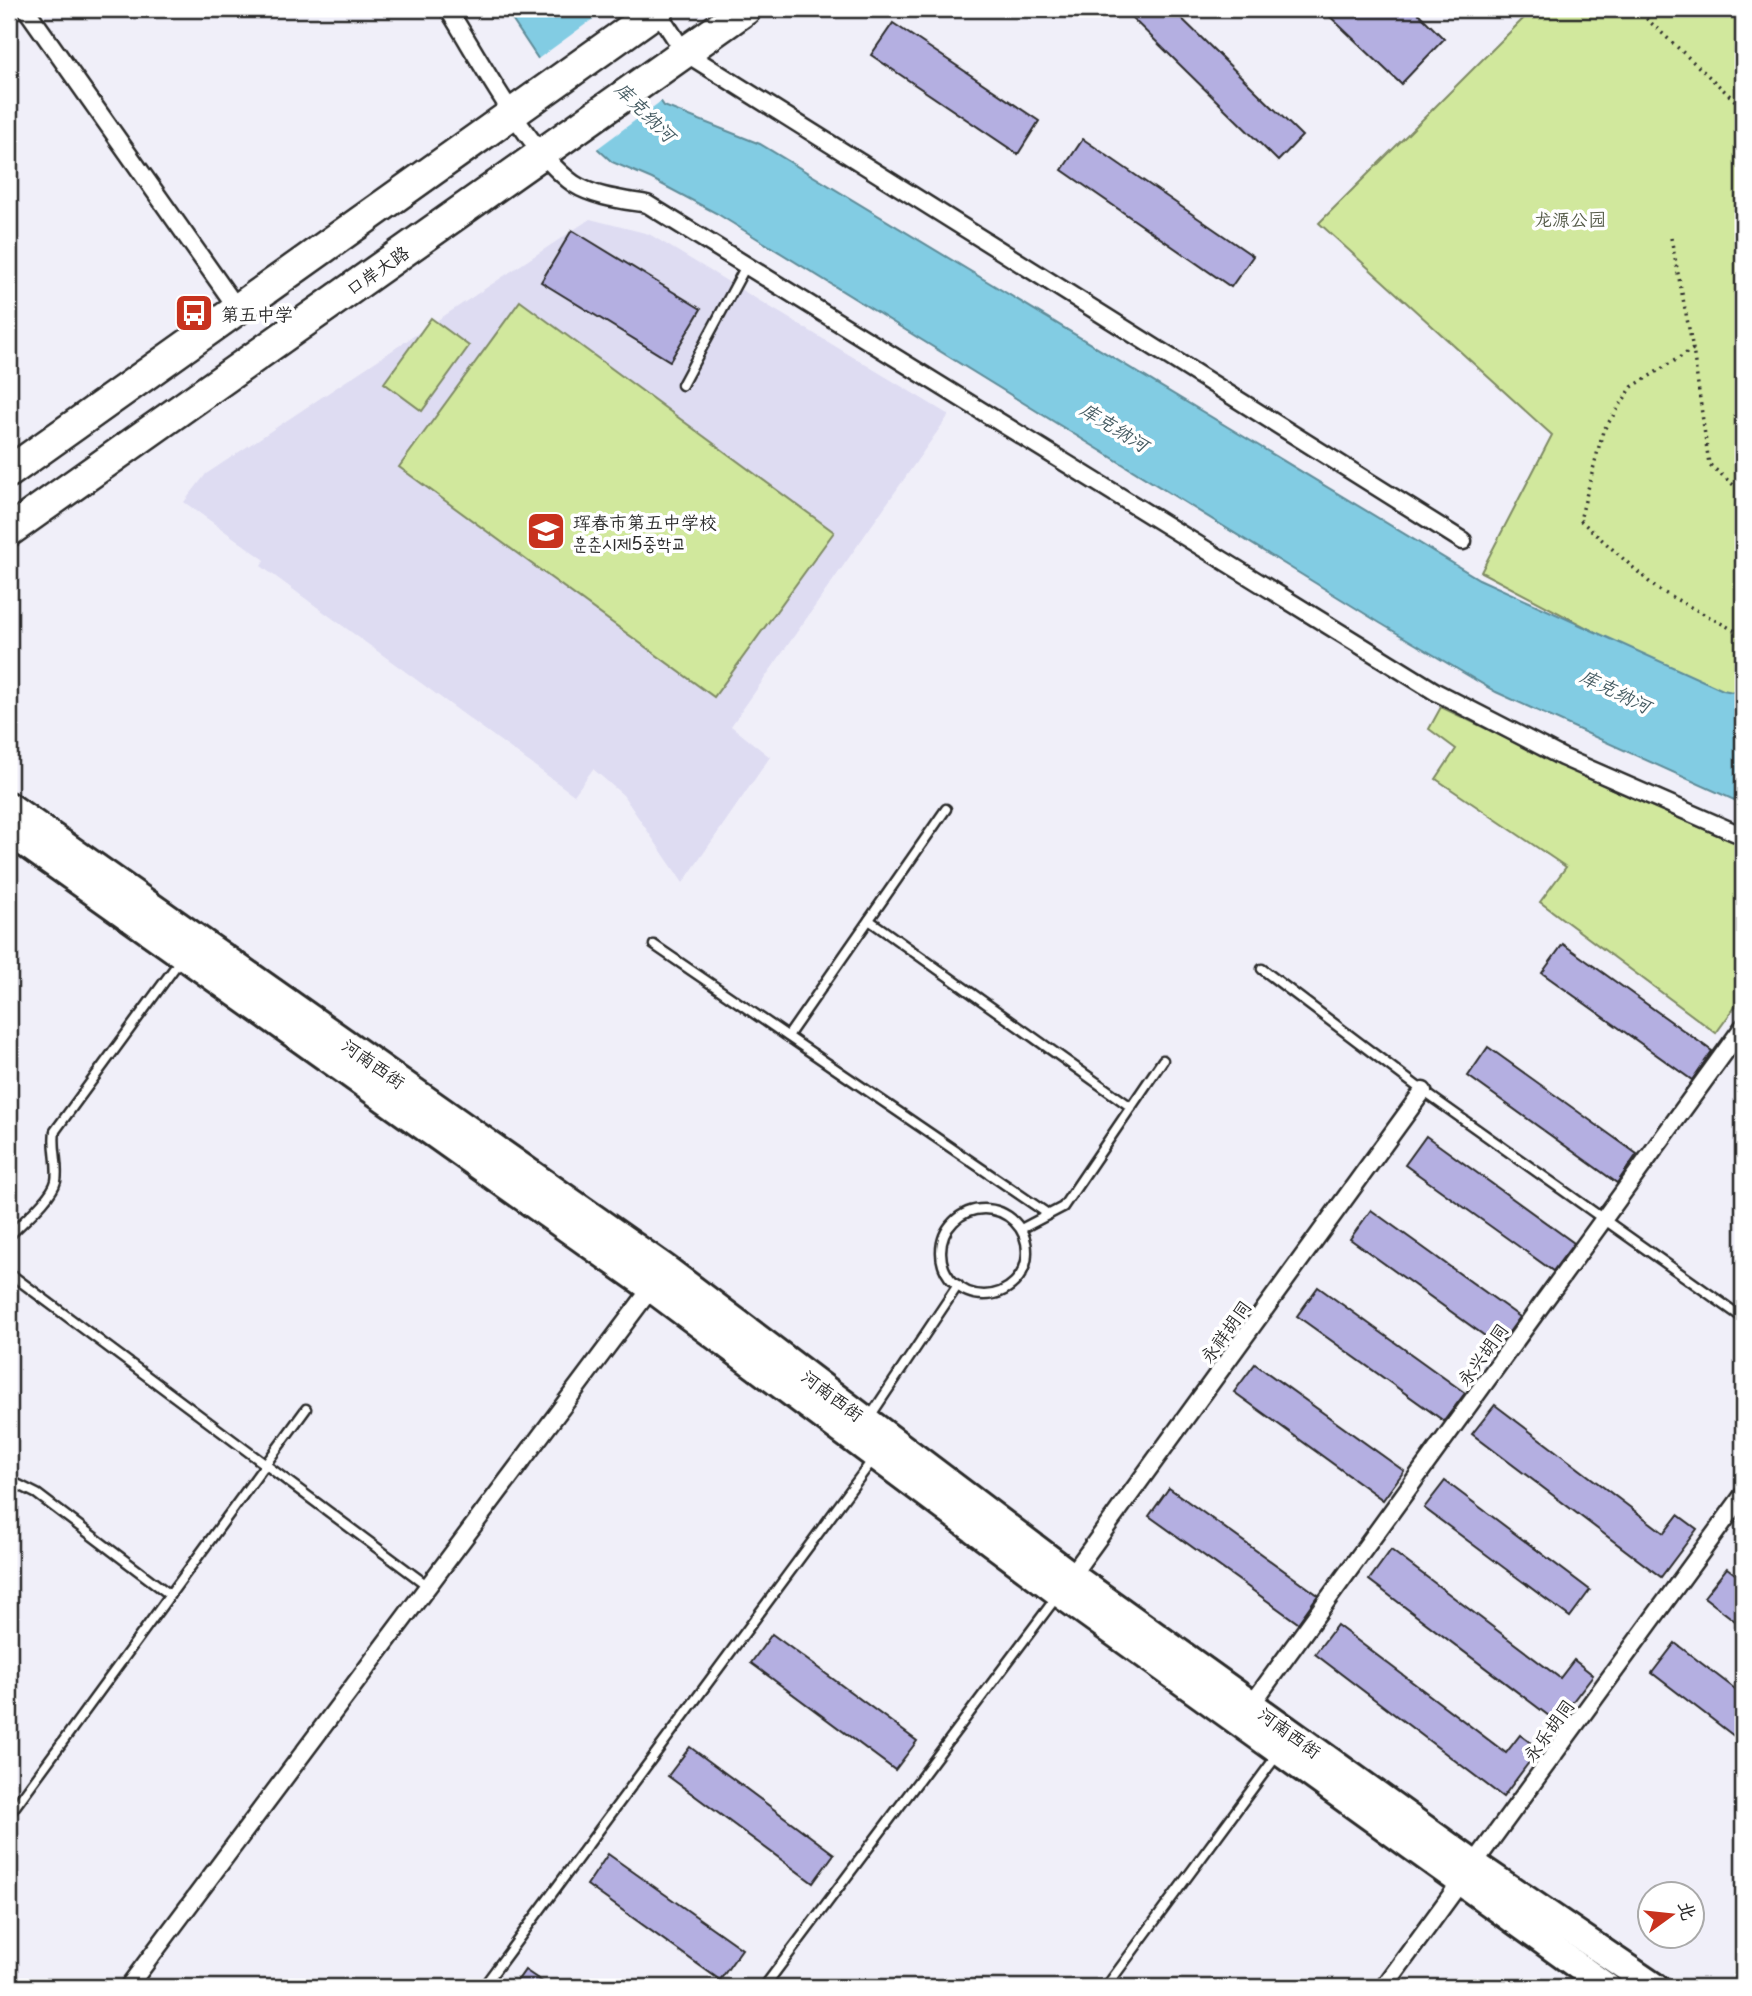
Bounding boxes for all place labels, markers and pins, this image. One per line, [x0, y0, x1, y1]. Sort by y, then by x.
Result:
bus stop icon: 第五中学 [173, 292, 215, 334]
place label: 第五中学 [221, 300, 293, 327]
place label: 珲春市第五中学校 훈춘시제5중학교 [573, 508, 717, 556]
school or university icon: 珲春市第五中学校 훈춘시제5중학교 [525, 510, 567, 552]

